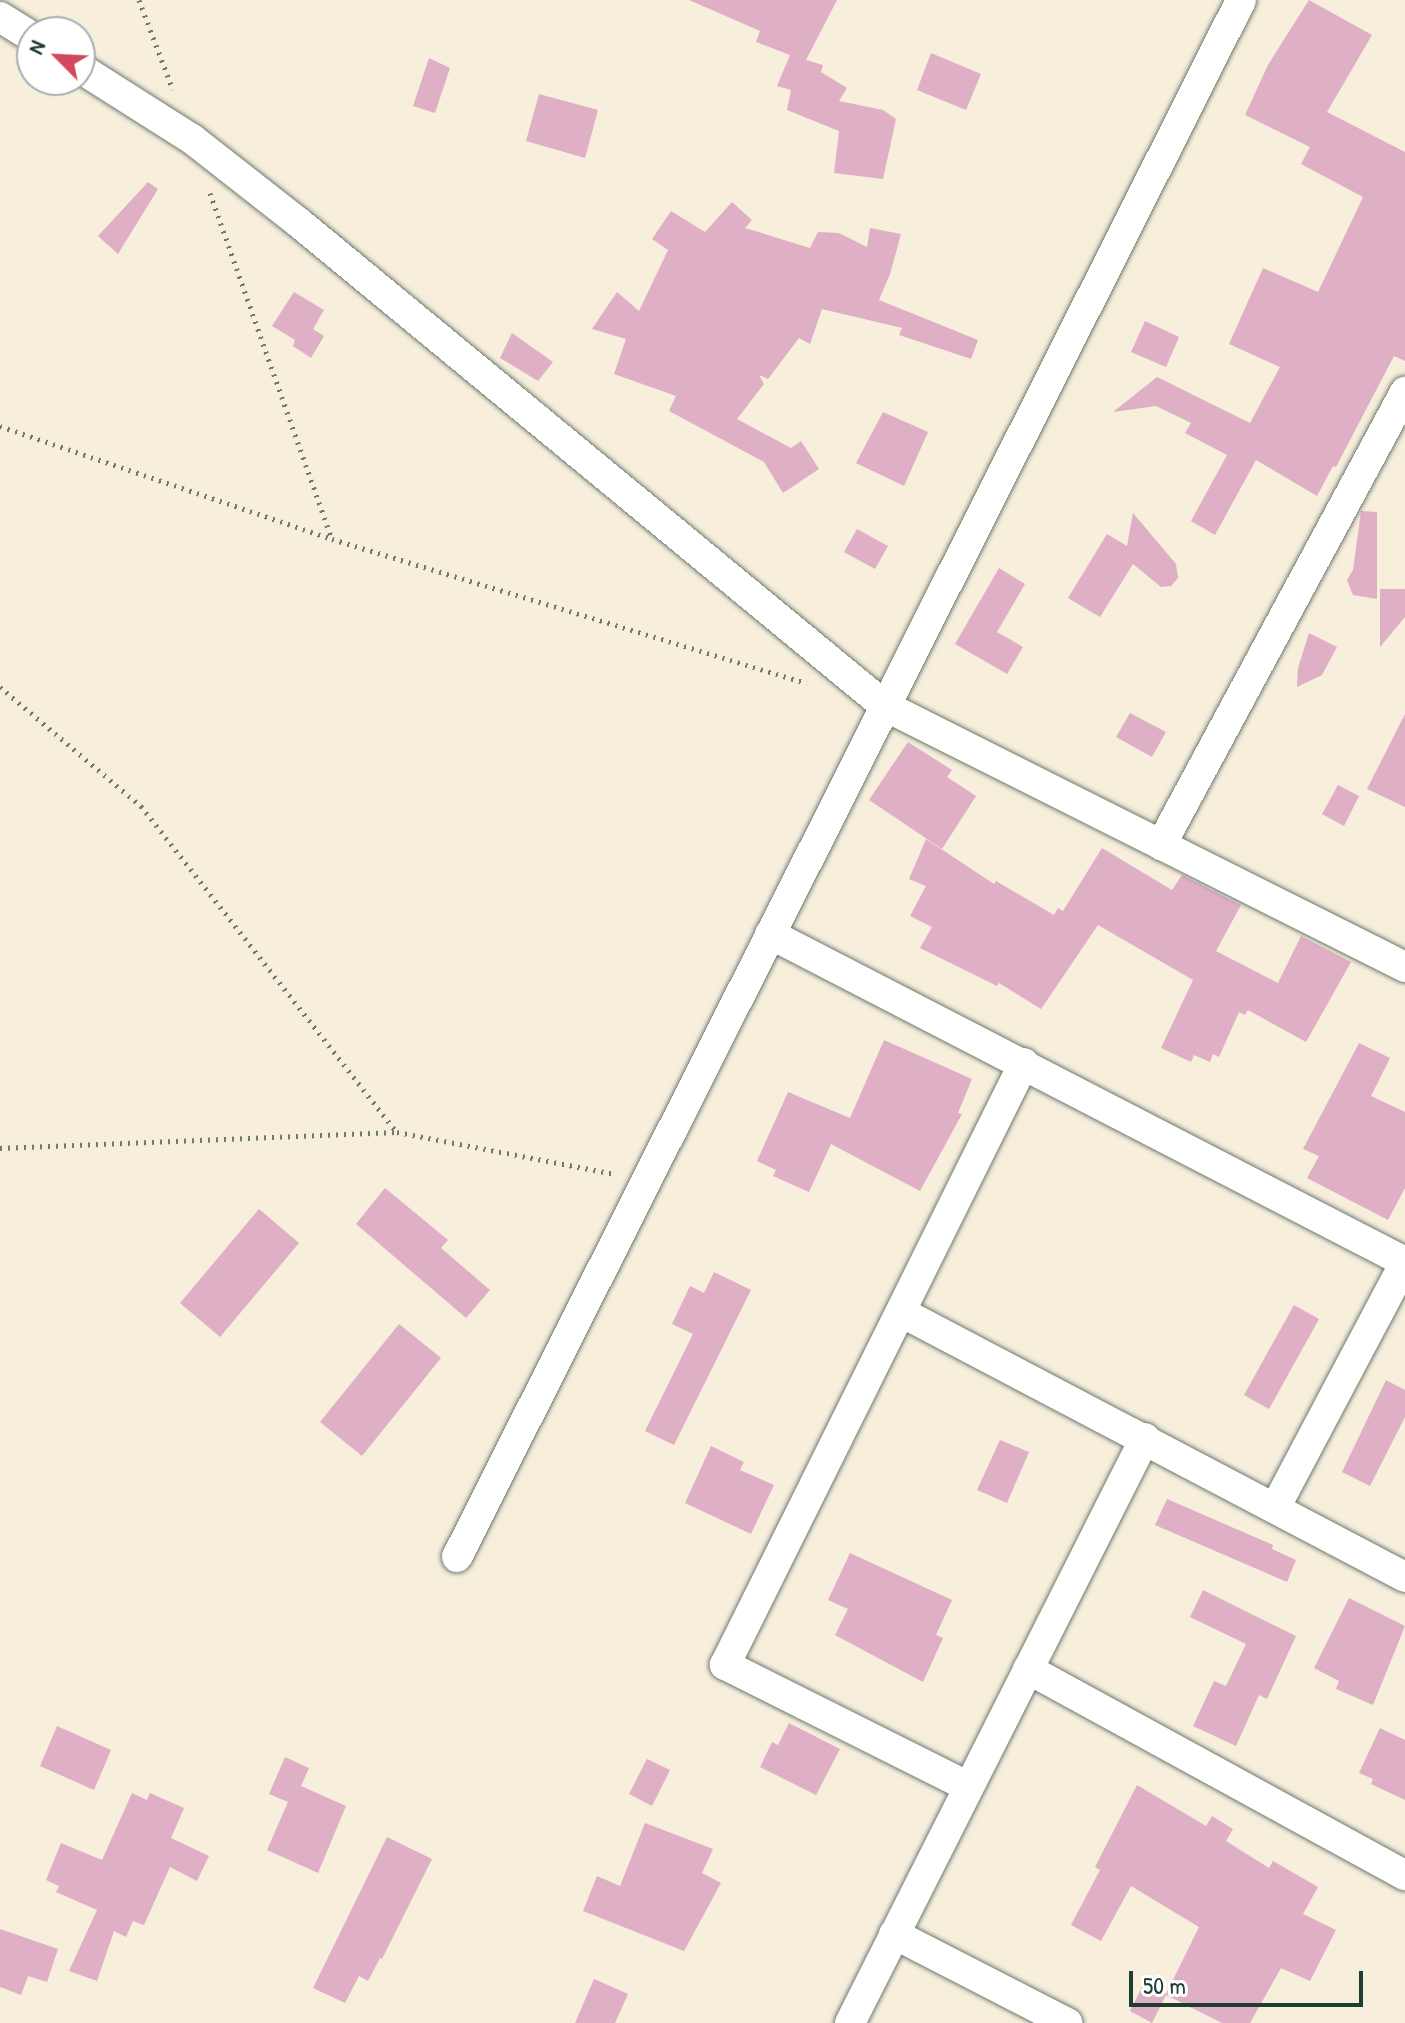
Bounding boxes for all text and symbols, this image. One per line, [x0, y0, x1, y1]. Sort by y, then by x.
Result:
north arrow [16, 16, 96, 96]
text: N [20, 36, 52, 59]
scale bar [1133, 1955, 1367, 2005]
text: 50 m [1143, 1969, 1186, 2001]

